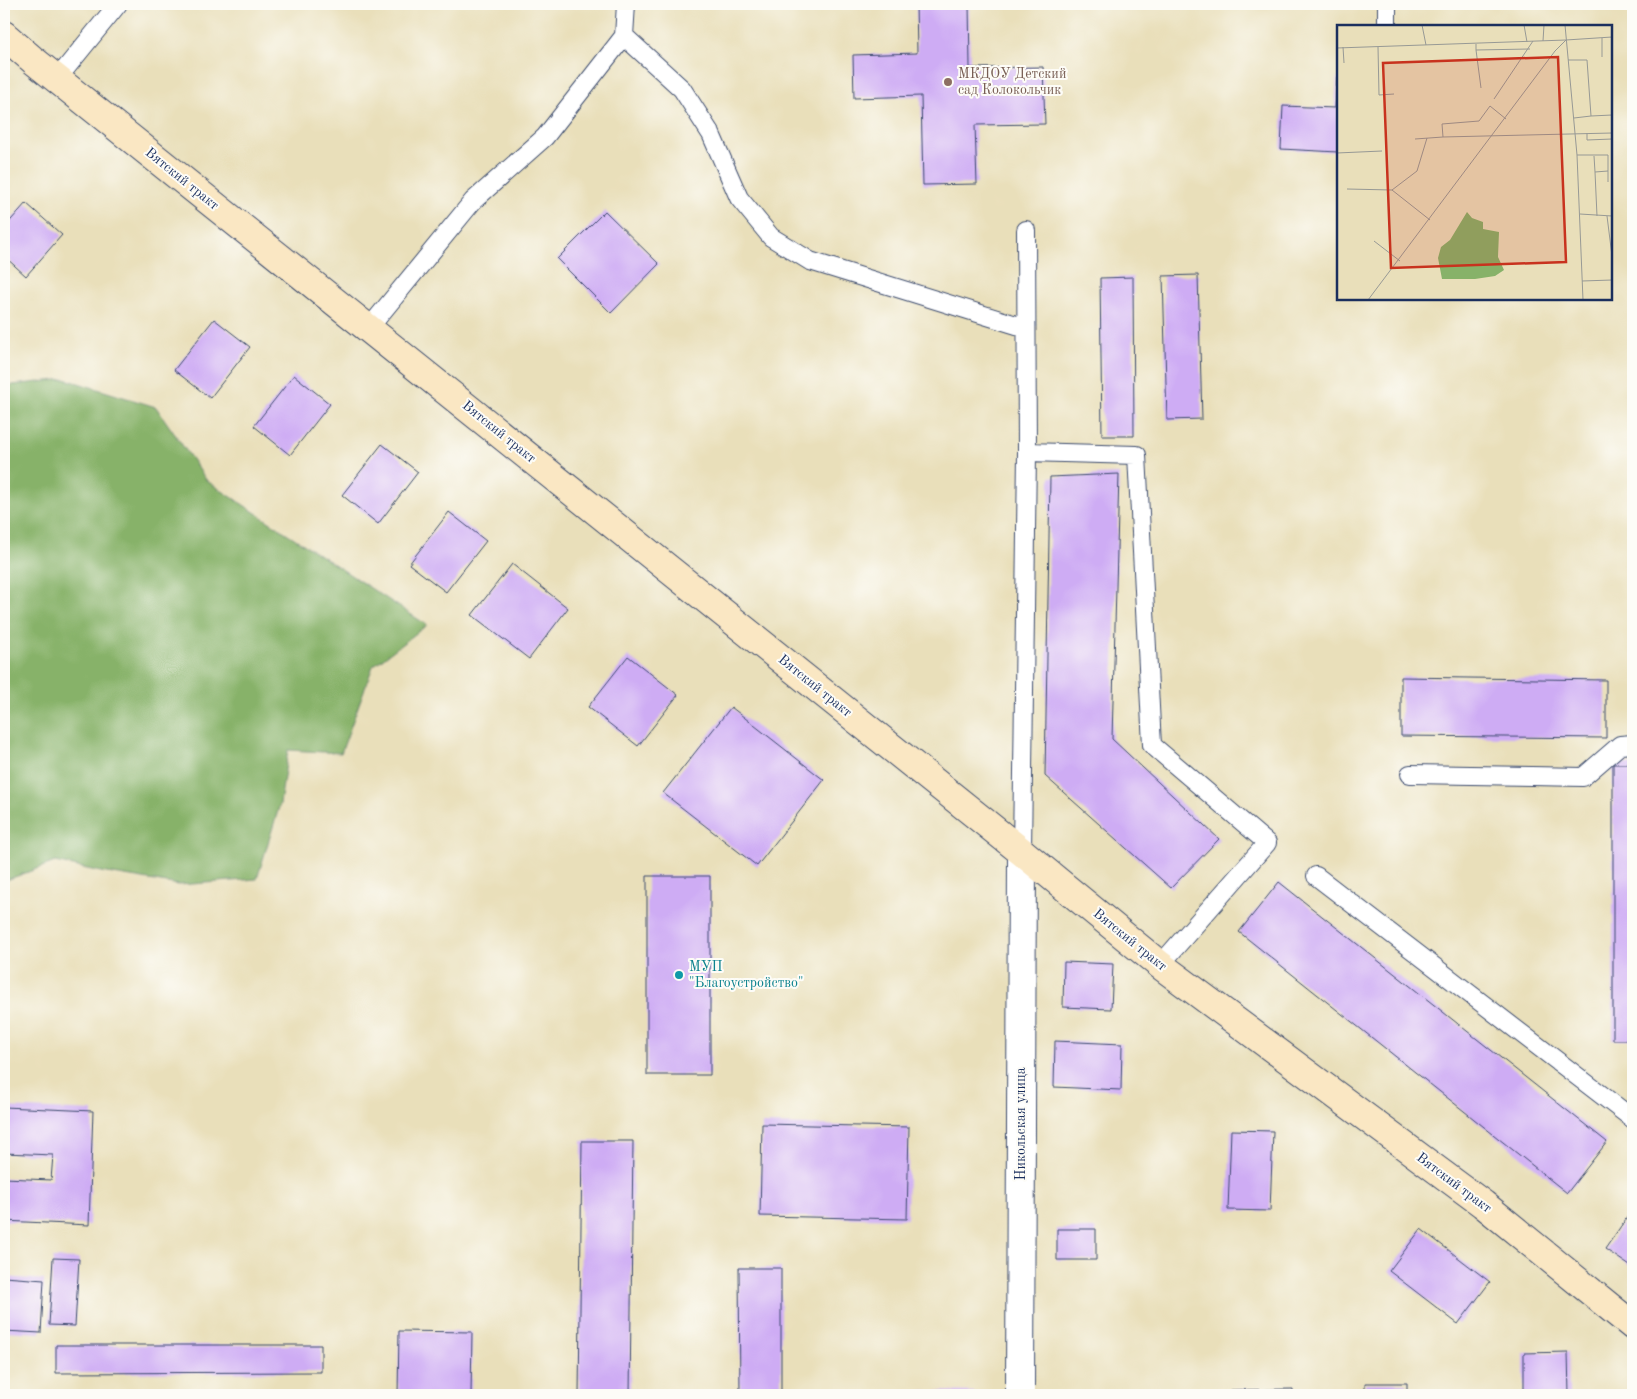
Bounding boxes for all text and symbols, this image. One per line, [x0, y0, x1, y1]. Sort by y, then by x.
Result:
inset map [1337, 25, 1612, 300]
place label: МКДОУ Детский сад Колокольчик [958, 67, 1066, 97]
marker: МКДОУ Детский сад Колокольчик [942, 76, 954, 88]
street label: Вятский тракт [143, 145, 222, 213]
street label: Вятский тракт [460, 398, 539, 466]
street label: Вятский тракт [776, 652, 855, 720]
street label: Вятский тракт [1091, 906, 1170, 974]
place label: МУП "Благоустройство" [689, 960, 803, 990]
marker: МУП "Благоустройство" [673, 969, 685, 981]
street label: Никольская улица [1014, 1067, 1028, 1181]
street label: Вятский тракт [1414, 1150, 1494, 1216]

